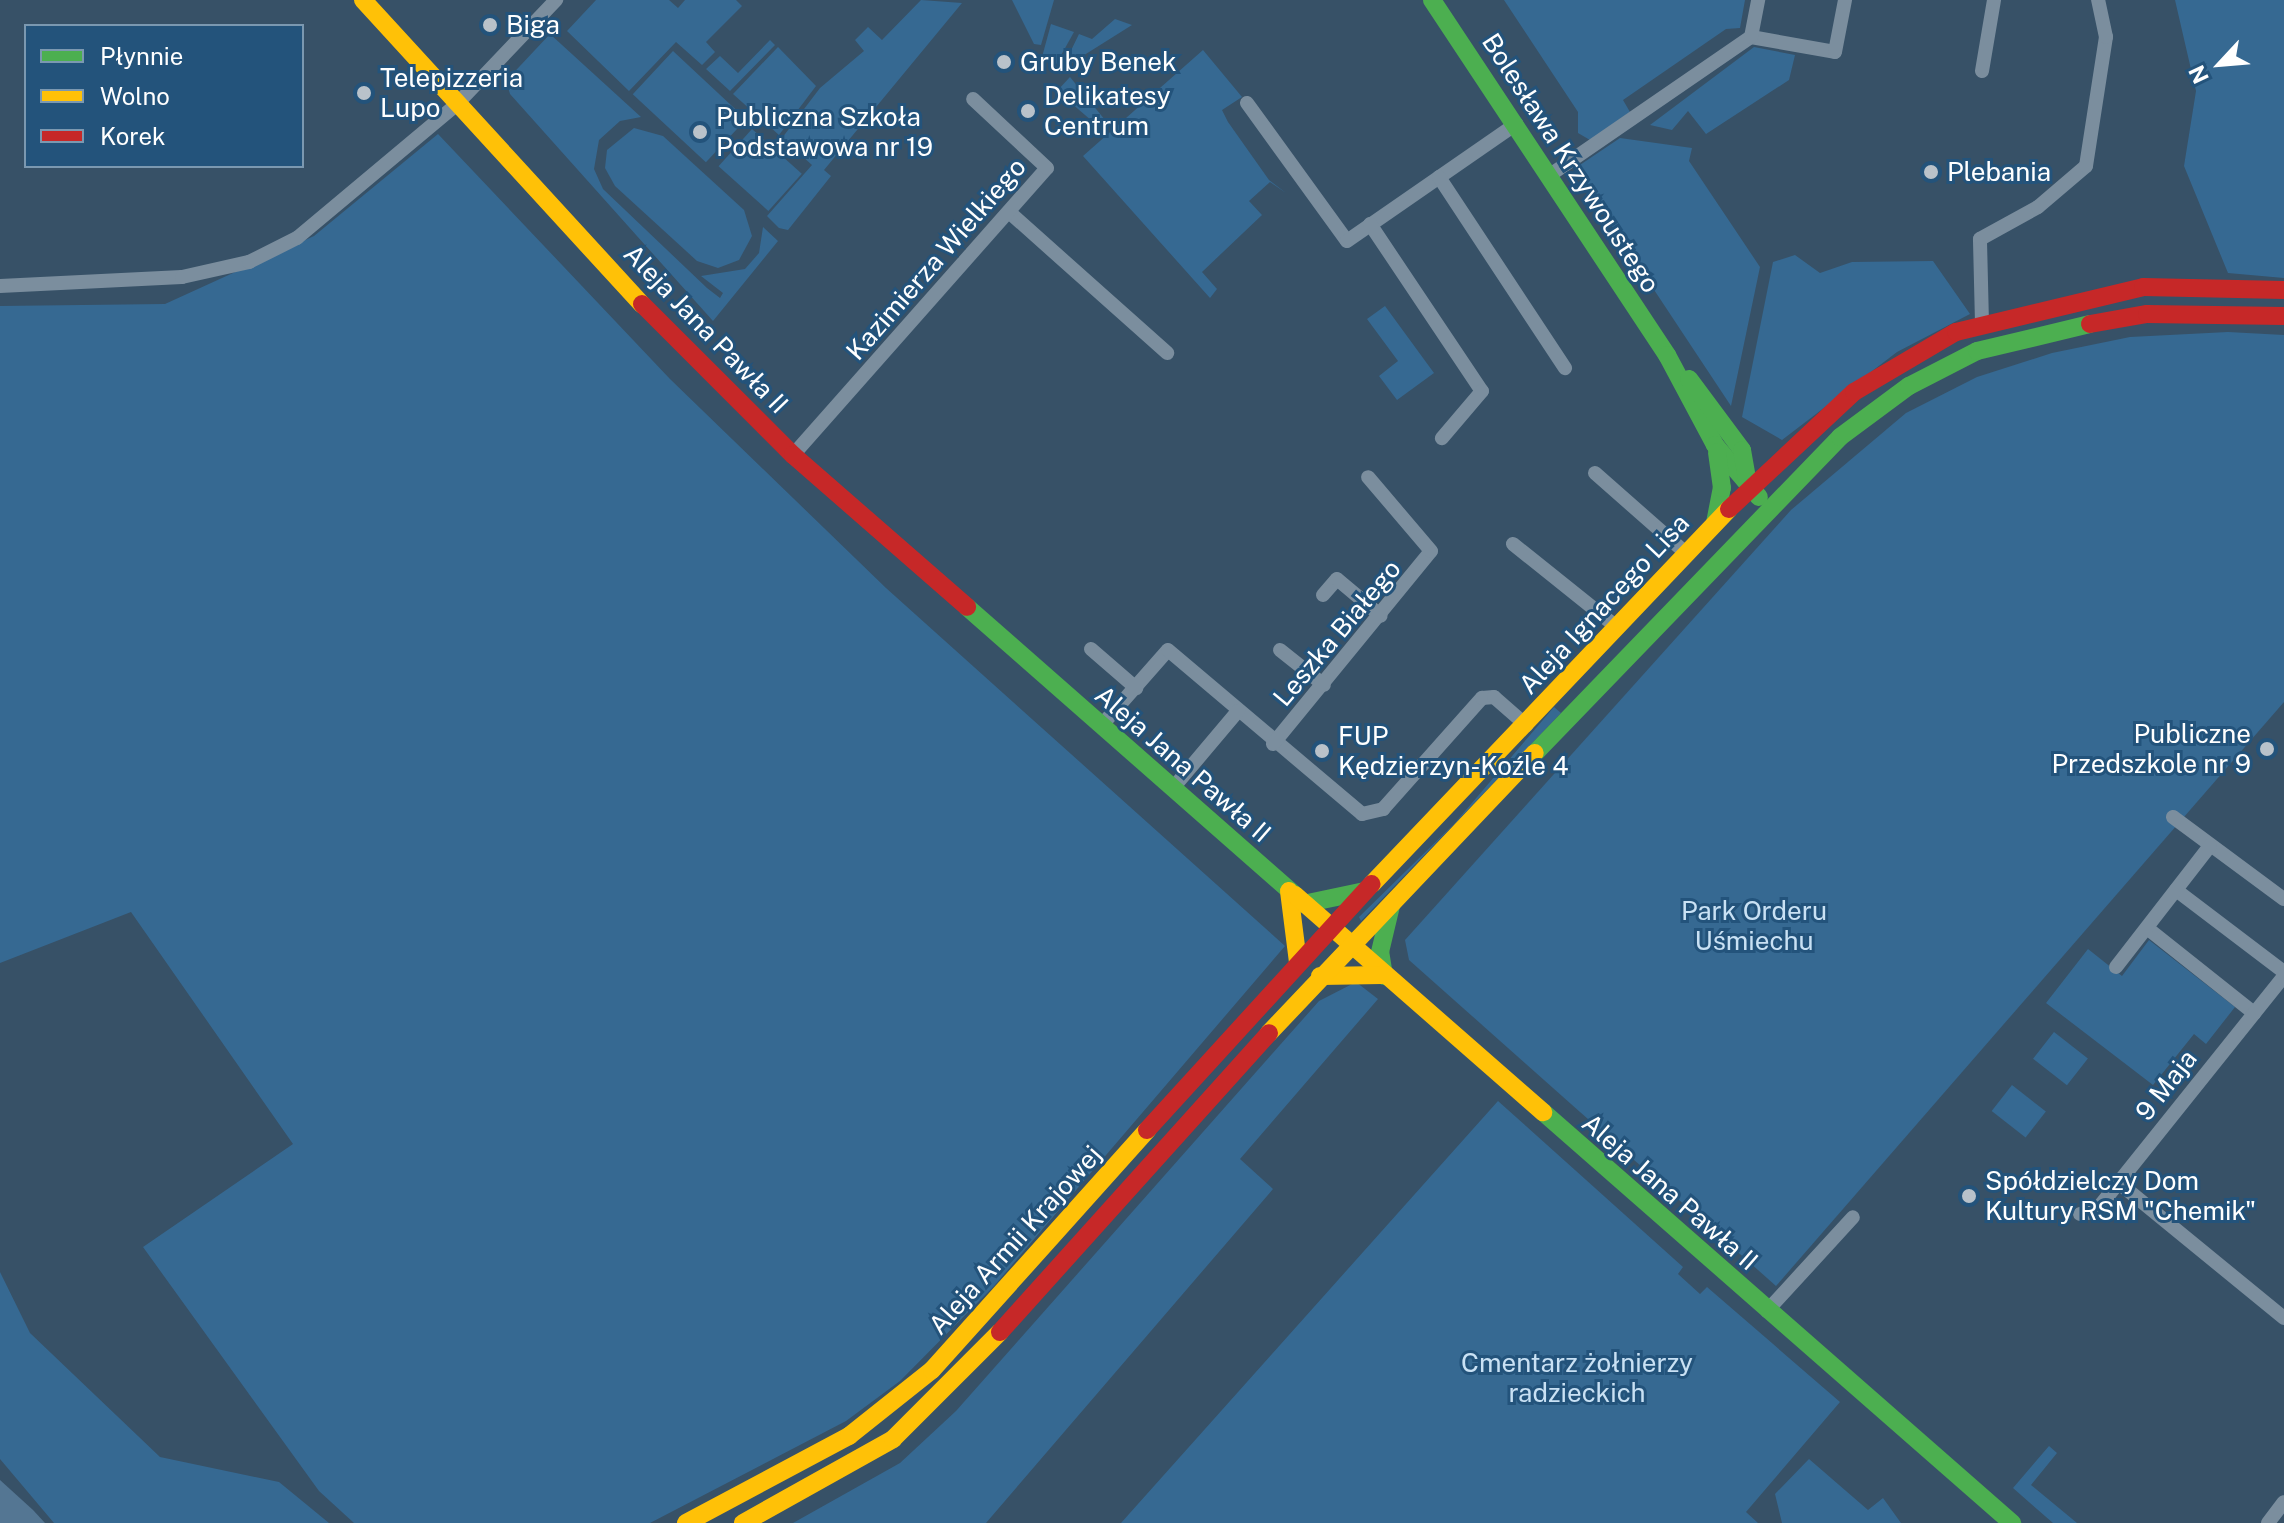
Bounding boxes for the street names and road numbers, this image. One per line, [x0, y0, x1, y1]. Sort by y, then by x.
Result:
street label: Bolesława Krzywoustego [1475, 28, 1667, 298]
street label: Kazimierza Wielkiego [840, 151, 1032, 367]
street label: Aleja Jana Pawła II [617, 238, 795, 420]
street label: Aleja Ignacego Lisa [1512, 507, 1696, 701]
street label: Leszka Białego [1267, 553, 1407, 713]
street label: Aleja Jana Pawła II [1089, 679, 1277, 849]
street label: 9 Maja [2129, 1043, 2203, 1127]
street label: Aleja Jana Pawła II [1576, 1107, 1764, 1277]
street label: Aleja Armii Krajowej [922, 1139, 1108, 1341]

